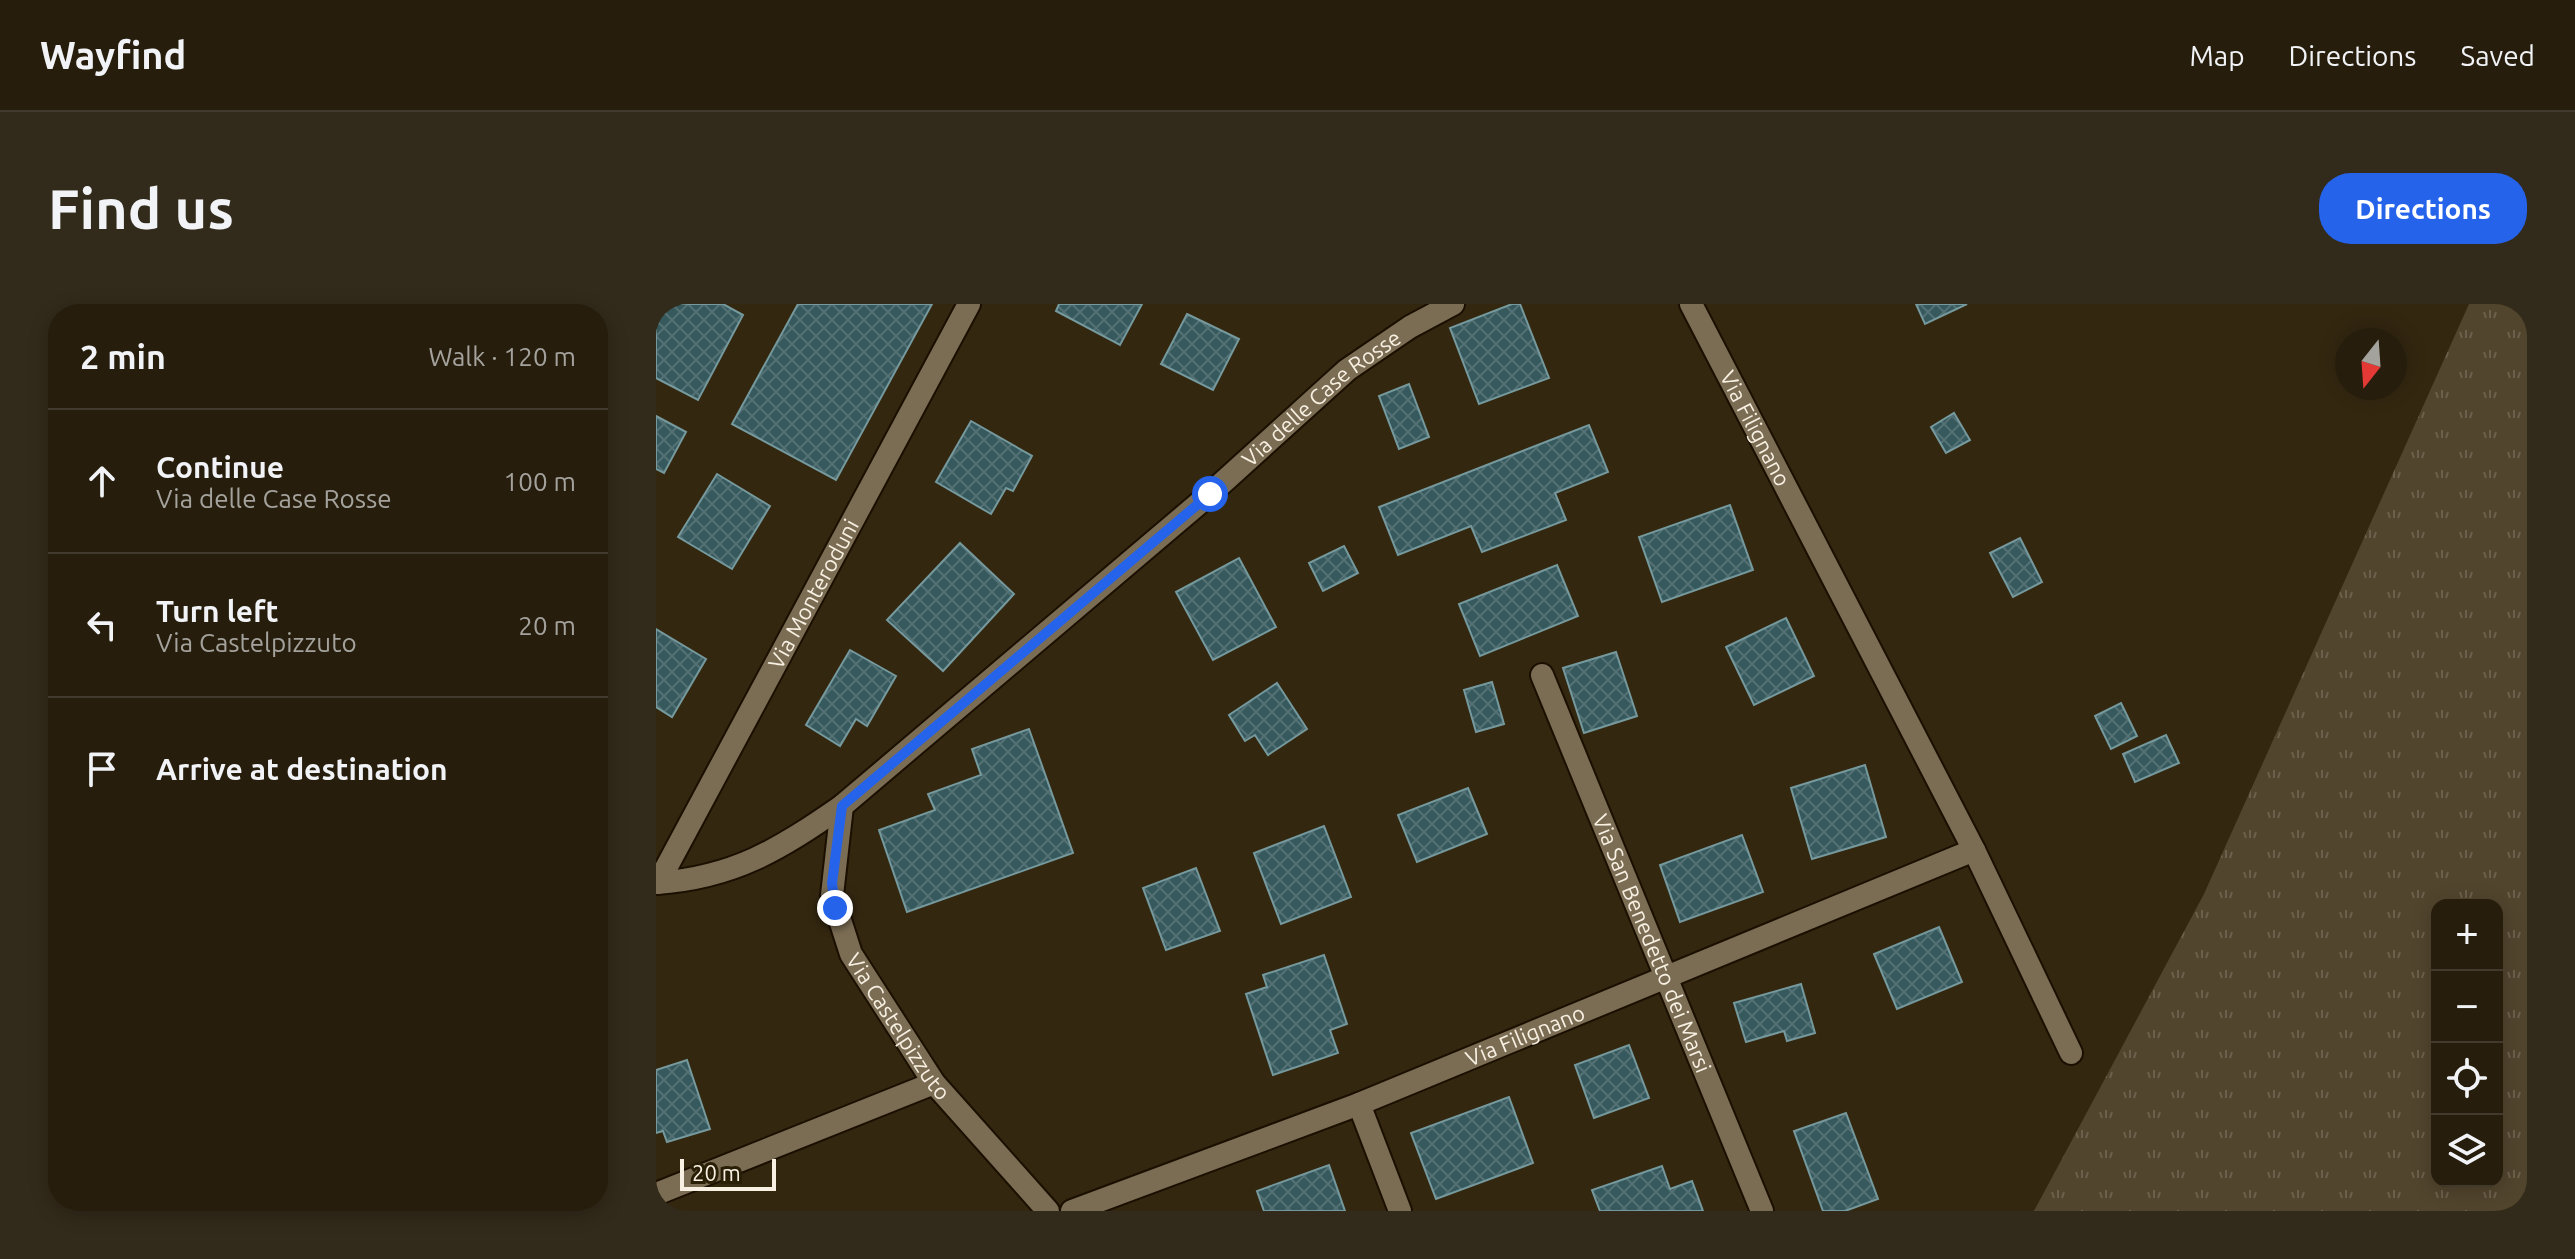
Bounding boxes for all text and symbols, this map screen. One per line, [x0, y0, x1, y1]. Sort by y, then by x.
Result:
text: Wayfind [40, 34, 186, 76]
text: Map [2189, 40, 2245, 71]
text: Directions [2289, 40, 2416, 71]
text: Saved [2460, 40, 2535, 71]
button: Directions [2319, 173, 2527, 244]
text: Find us [48, 177, 234, 240]
street label: Via delle Case Rosse [1236, 324, 1405, 471]
north arrow [2335, 328, 2407, 400]
text: 2 min [80, 337, 166, 375]
text: Walk · 120 m [428, 342, 576, 371]
street label: Via Filignano [1716, 366, 1796, 490]
text: Continue [156, 450, 284, 484]
icon: ahead [80, 459, 124, 503]
text: 100 m [504, 467, 576, 496]
route start [1192, 476, 1228, 512]
text: Via delle Case Rosse [156, 484, 392, 513]
street label: Via Monteroduni [762, 515, 863, 673]
text: Turn left [156, 594, 278, 628]
icon: left [80, 603, 124, 647]
text: 20 m [518, 611, 576, 640]
text: Via Castelpizzuto [156, 628, 357, 657]
icon: arrive [80, 747, 124, 791]
text: Arrive at destination [156, 752, 448, 786]
street label: Via San Benedetto dei Marsi [1588, 810, 1717, 1076]
route end [817, 890, 853, 926]
map controls [2431, 899, 2503, 1187]
button: + [2431, 899, 2503, 971]
street label: Via Castelpizzuto [842, 948, 956, 1104]
button: − [2431, 971, 2503, 1043]
street label: Via Filignano [1462, 999, 1588, 1071]
button: locate [2431, 1043, 2503, 1115]
button: layers [2431, 1115, 2503, 1187]
scale bar [680, 1155, 776, 1191]
text: 20 m [692, 1160, 741, 1185]

